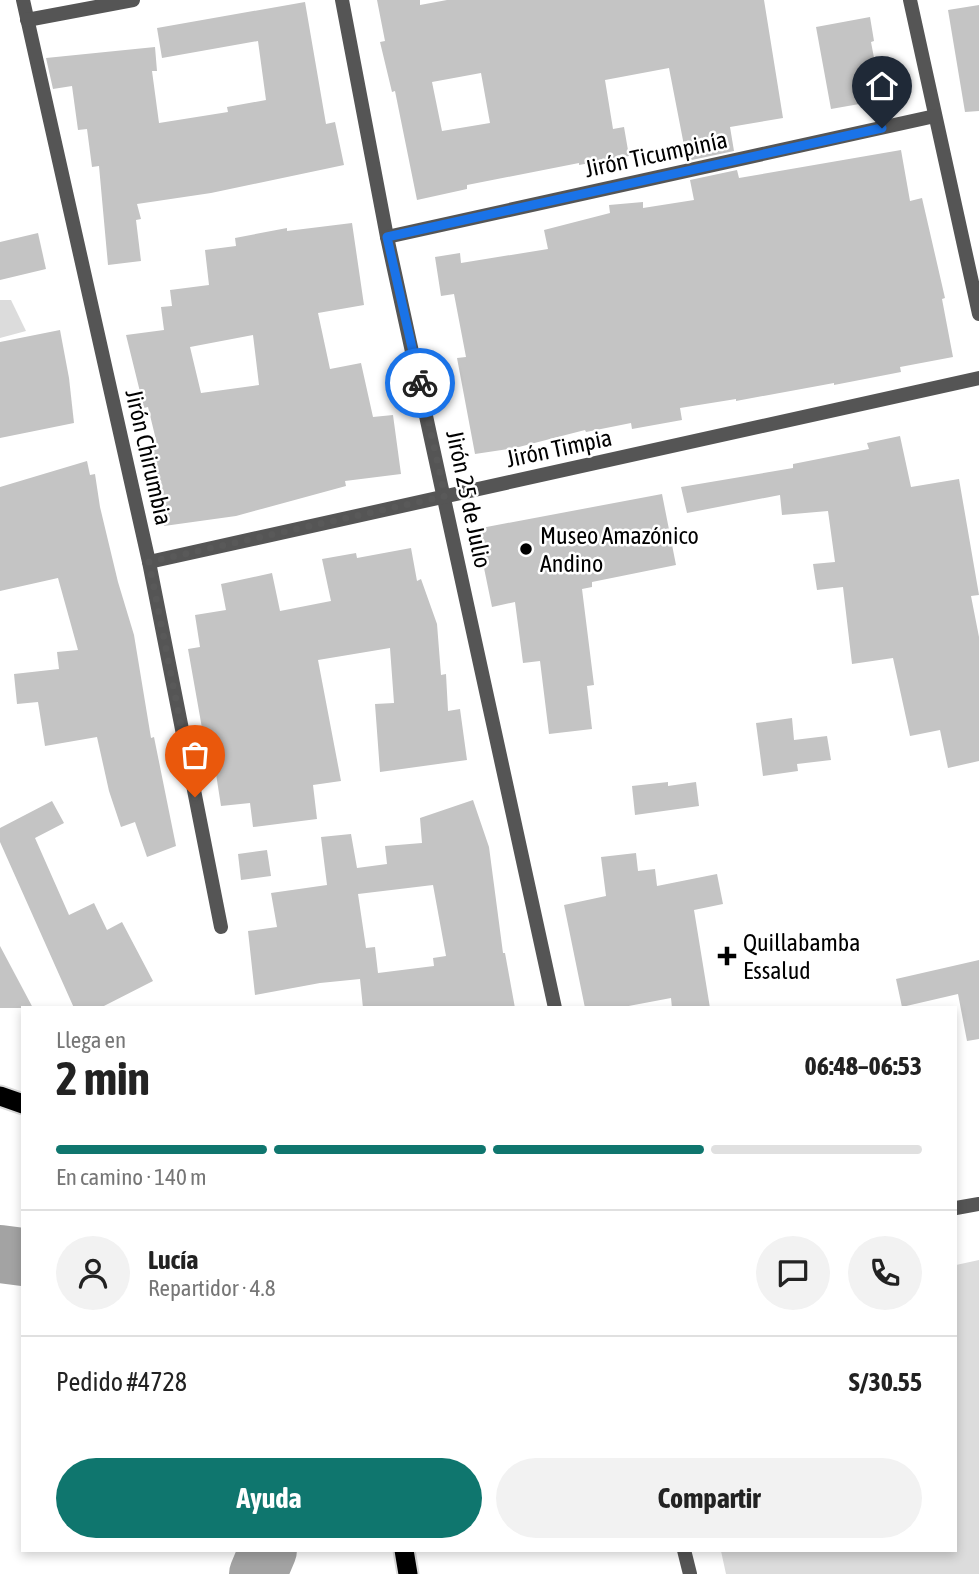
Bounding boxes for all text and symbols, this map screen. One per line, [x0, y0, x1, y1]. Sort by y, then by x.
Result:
pin [852, 56, 912, 128]
icon: home [863, 67, 901, 105]
street label: Jirón Ticumpinía [582, 126, 730, 182]
courier [385, 348, 455, 418]
icon: bike [401, 364, 439, 402]
street label: Jirón Chirumbia [120, 387, 178, 527]
street label: Jirón Timpia [504, 424, 614, 472]
street label: Jirón 25 de Julio [441, 428, 497, 570]
place label: Museo Amazónico Andino [540, 522, 699, 577]
marker: Museo Amazónico Andino [518, 541, 534, 557]
pin [165, 725, 225, 797]
icon: bag [176, 736, 214, 774]
place label: Quillabamba Essalud [743, 929, 860, 984]
marker: Quillabamba Essalud [717, 946, 737, 966]
text: Llega en [56, 1027, 126, 1053]
text: 06:48–06:53 [805, 1051, 922, 1081]
text: 2 min [56, 1052, 150, 1105]
text: En camino · 140 m [56, 1164, 207, 1190]
button: person [56, 1236, 130, 1310]
button: chat [756, 1236, 830, 1310]
button: phone [848, 1236, 922, 1310]
text: Lucía [148, 1245, 198, 1275]
text: Repartidor · 4.8 [148, 1275, 275, 1301]
text: Pedido #4728 [56, 1367, 187, 1397]
text: S/30.55 [849, 1367, 922, 1397]
button: Ayuda [56, 1458, 482, 1538]
button: Compartir [496, 1458, 922, 1538]

